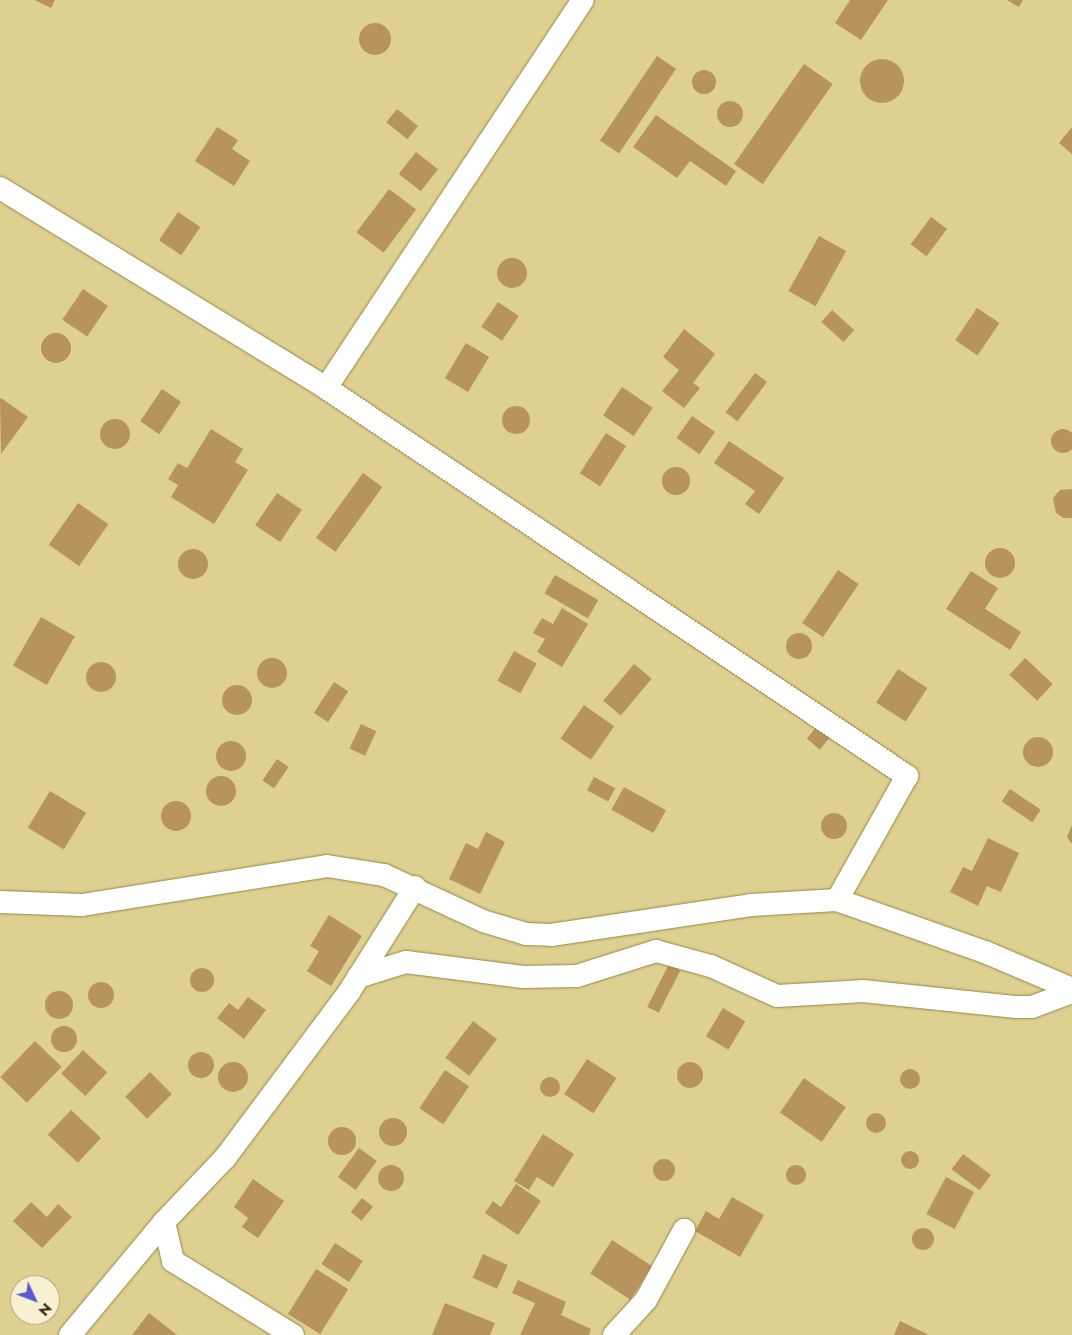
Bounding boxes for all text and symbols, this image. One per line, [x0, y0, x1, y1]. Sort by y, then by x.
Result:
north arrow [10, 1275, 60, 1325]
text: N [34, 1299, 56, 1320]

